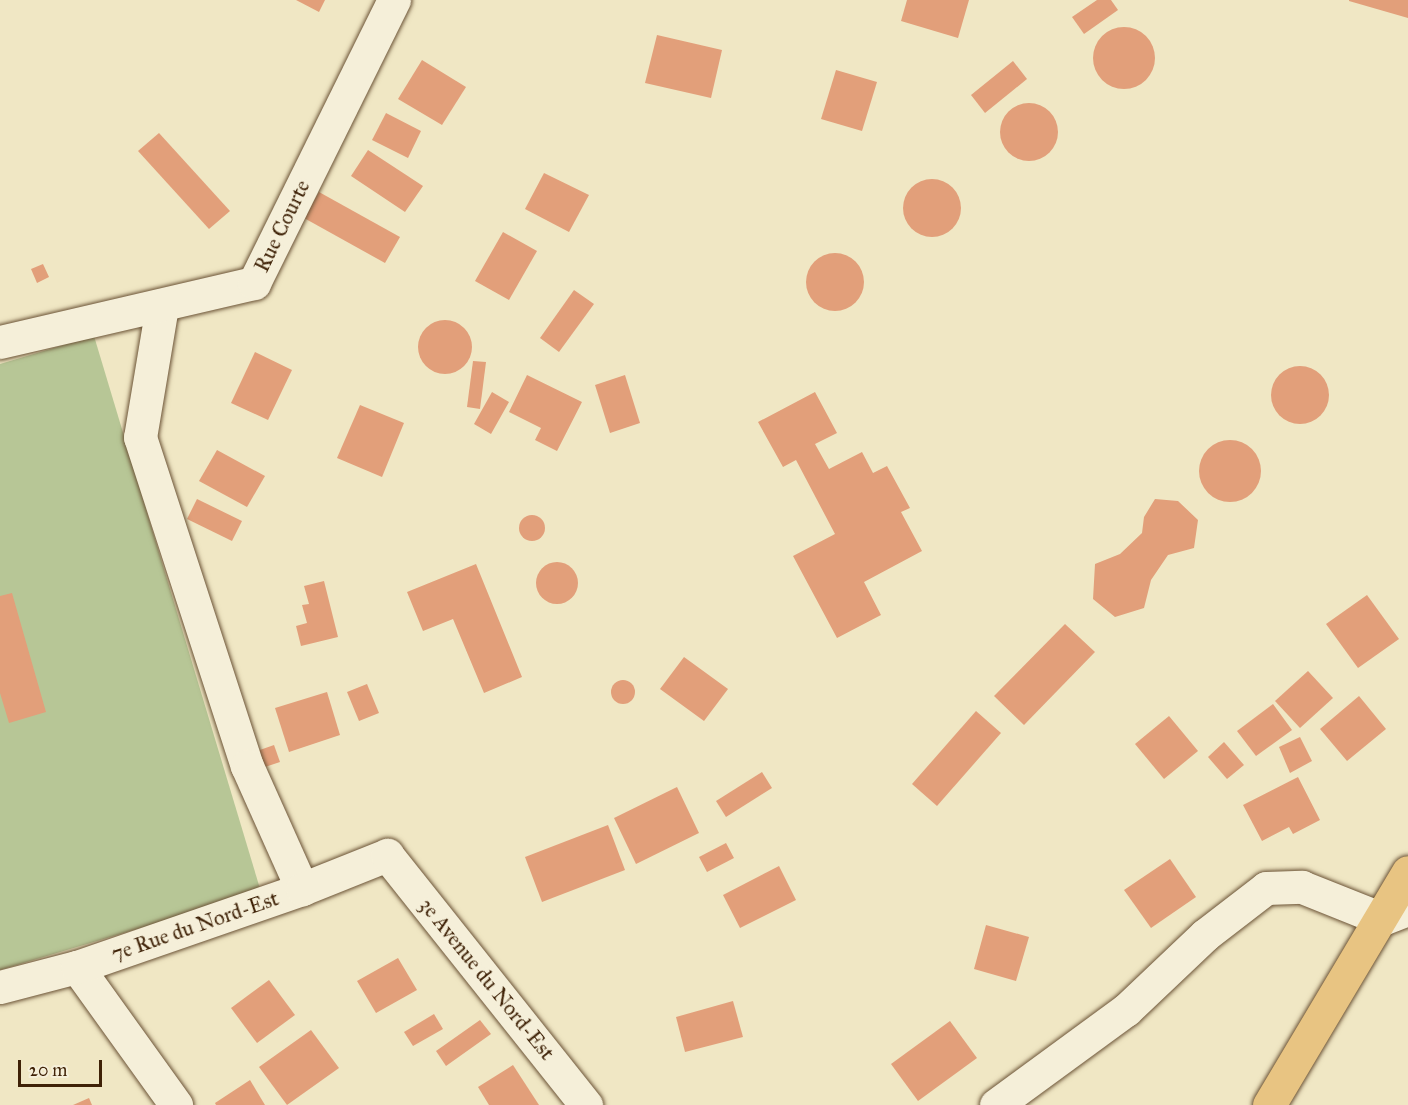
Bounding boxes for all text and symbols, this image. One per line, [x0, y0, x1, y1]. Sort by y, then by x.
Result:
street label: Rue Courte [249, 176, 315, 276]
street label: 7e Rue du Nord-Est [108, 886, 282, 966]
street label: 3e Avenue du Nord-Est [414, 893, 560, 1065]
scale bar [21, 1048, 105, 1086]
text: 20 m [29, 1059, 67, 1081]

